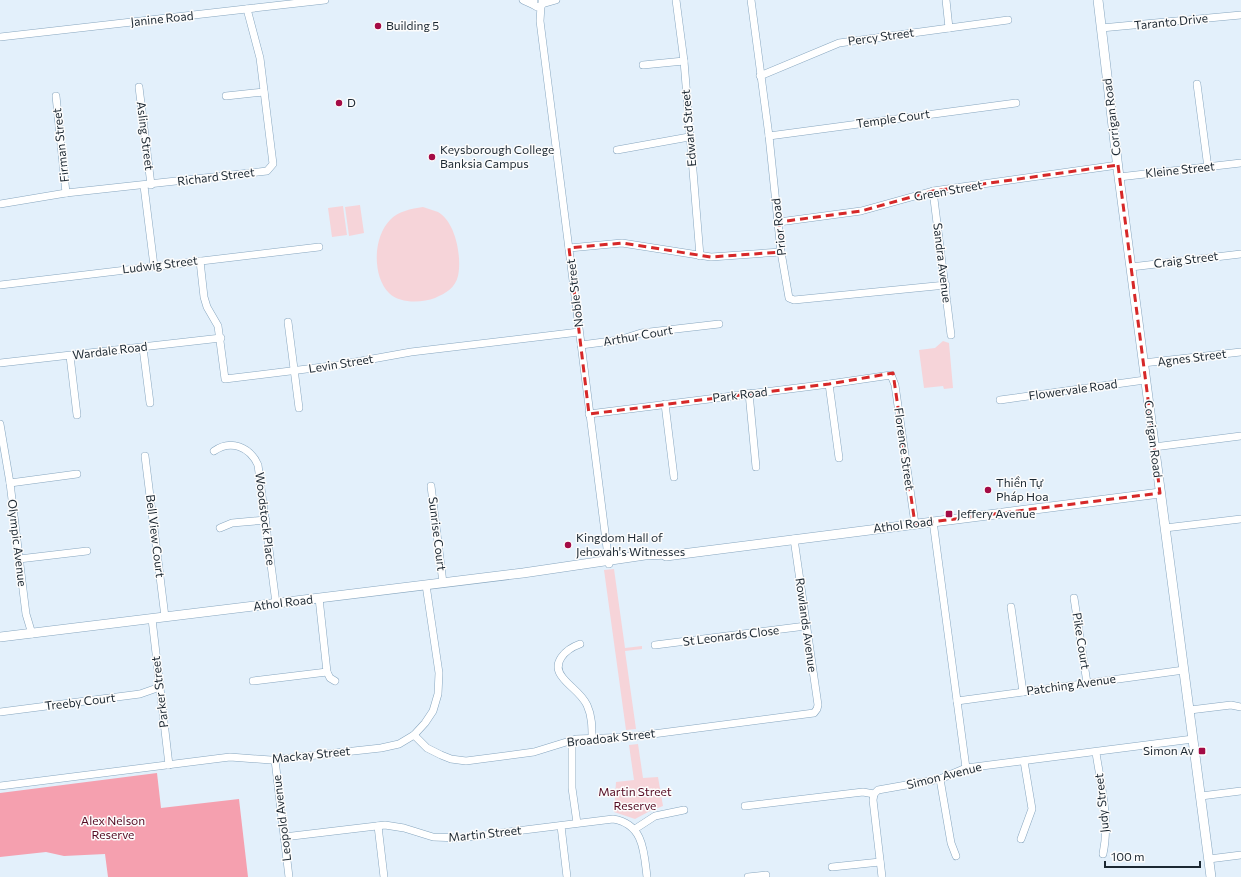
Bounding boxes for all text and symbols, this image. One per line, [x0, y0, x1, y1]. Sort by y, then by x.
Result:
street label: Janine Road [130, 8, 194, 29]
street label: Taranto Drive [1133, 10, 1208, 32]
place label: Building 5 [386, 18, 439, 32]
marker: Building 5 [373, 21, 383, 31]
street label: Percy Street [847, 24, 915, 48]
street label: Corrigan Road [1099, 78, 1123, 157]
street label: Edward Street [678, 89, 698, 167]
place label: D [347, 95, 356, 109]
marker: D [334, 98, 344, 108]
street label: Asling Street [135, 101, 157, 171]
street label: Temple Court [855, 106, 931, 130]
street label: Firman Street [49, 107, 71, 183]
place label: Keysborough College Banksia Campus [440, 142, 554, 170]
marker: Keysborough College Banksia Campus [427, 152, 437, 162]
street label: Kleine Street [1144, 158, 1215, 180]
street label: Richard Street [176, 164, 255, 188]
street label: Green Street [913, 177, 983, 203]
street label: Prior Road [768, 198, 788, 257]
street label: Sandra Avenue [931, 222, 955, 304]
street label: Craig Street [1153, 248, 1219, 270]
street label: Ludwig Street [121, 252, 198, 276]
street label: Noble Street [563, 258, 585, 328]
street label: Arthur Court [602, 322, 674, 348]
street label: Wardale Road [72, 338, 148, 362]
street label: Agnes Street [1157, 346, 1227, 368]
street label: Levin Street [307, 351, 374, 375]
street label: Flowervale Road [1028, 376, 1118, 402]
street label: Park Road [712, 384, 768, 404]
street label: Corrigan Road [1142, 399, 1166, 478]
street label: Florence Street [892, 407, 918, 491]
street label: Woodstock Place [253, 471, 279, 566]
place label: Thiền Tự Pháp Hoa [996, 475, 1048, 503]
marker: Thiền Tự Pháp Hoa [983, 485, 993, 495]
street label: Bell View Court [144, 493, 168, 578]
street label: Sunrise Court [427, 496, 449, 572]
street label: Olympic Avenue [6, 498, 30, 587]
place label: Jeffery Avenue [957, 506, 1035, 521]
marker: Jeffery Avenue [944, 509, 954, 519]
street label: Athol Road [872, 513, 934, 535]
place label: Kingdom Hall of Jehovah's Witnesses [576, 530, 685, 559]
marker: Kingdom Hall of Jehovah's Witnesses [563, 540, 573, 550]
street label: Rowlands Avenue [793, 577, 821, 673]
street label: Athol Road [252, 591, 314, 613]
street label: Pike Court [1071, 611, 1093, 670]
street label: St Leonards Close [682, 622, 780, 648]
street label: Parker Street [148, 655, 170, 729]
street label: Patching Avenue [1025, 671, 1117, 697]
street label: Treeby Court [44, 690, 116, 712]
street label: Broadoak Street [566, 725, 656, 749]
street label: Mackay Street [271, 743, 351, 765]
place label: Simon Av [1143, 743, 1194, 757]
marker: Simon Av [1197, 746, 1207, 756]
street label: Simon Avenue [905, 759, 983, 791]
street label: Judy Street [1091, 773, 1112, 833]
street label: Leopold Avenue [269, 774, 293, 862]
park label: Martin Street Reserve [598, 784, 672, 812]
park label: Alex Nelson Reserve [81, 813, 145, 841]
street label: Martin Street [448, 822, 522, 844]
scale bar [1105, 843, 1200, 869]
text: 100 m [1111, 849, 1145, 863]

